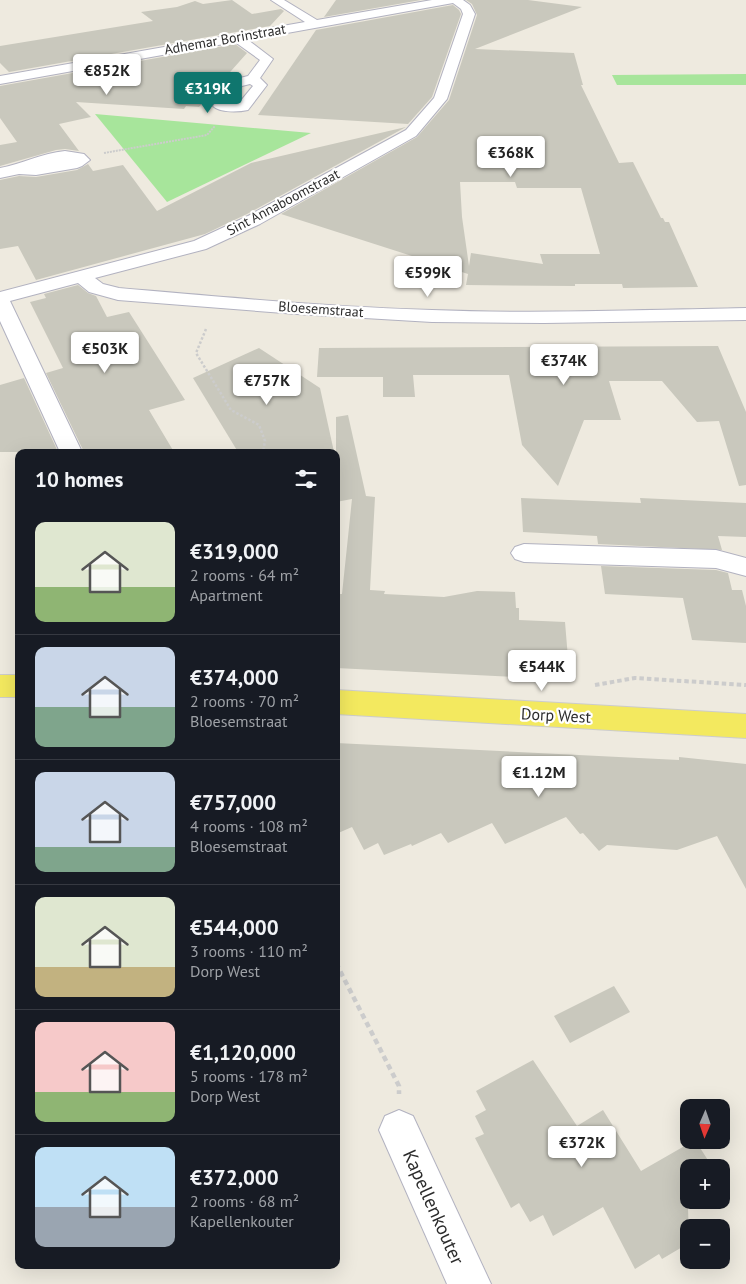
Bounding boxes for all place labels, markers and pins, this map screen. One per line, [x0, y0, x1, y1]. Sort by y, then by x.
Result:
pin: €852K [72, 54, 142, 96]
pin: €319K [173, 72, 243, 114]
pin: €368K [476, 136, 546, 178]
pin: €599K [393, 256, 463, 298]
pin: €503K [70, 332, 140, 374]
pin: €374K [529, 344, 599, 386]
pin: €757K [232, 364, 302, 406]
pin: €544K [507, 650, 577, 692]
pin: €1.12M [498, 756, 580, 798]
pin: €372K [547, 1126, 617, 1168]

